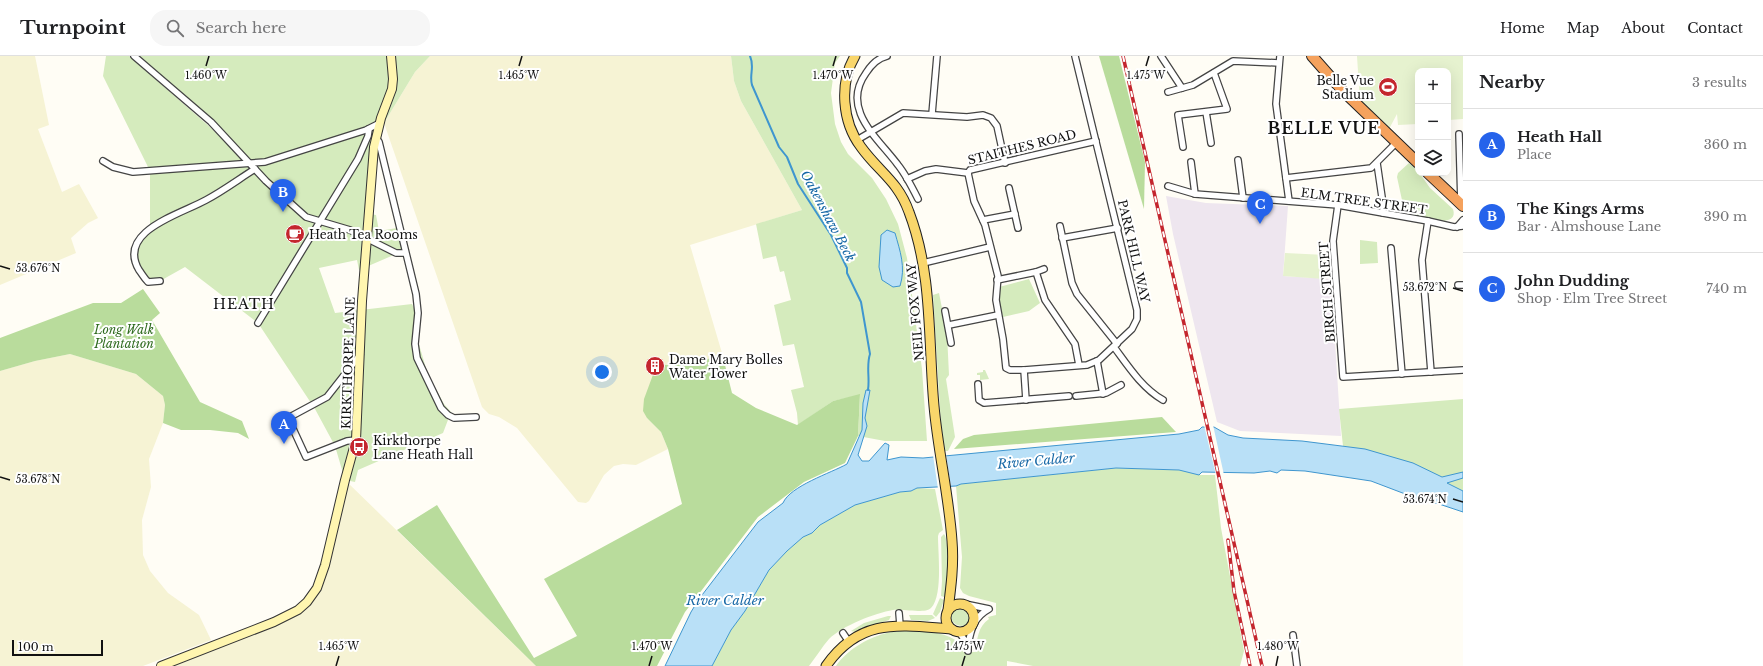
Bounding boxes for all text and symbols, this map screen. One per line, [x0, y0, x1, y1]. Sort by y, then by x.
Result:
search box [150, 10, 430, 46]
text: Turnpoint [20, 16, 126, 39]
icon: search [164, 17, 186, 39]
text: Search here [196, 18, 286, 37]
text: Home [1500, 19, 1545, 37]
text: Map [1567, 19, 1599, 37]
text: About [1621, 19, 1665, 37]
text: Contact [1687, 19, 1743, 37]
map controls [1415, 68, 1451, 176]
button: + [1415, 68, 1451, 104]
text: 1.460°W [185, 69, 227, 82]
text: 1.465°W [499, 69, 539, 82]
text: 1.470°W [813, 69, 853, 82]
text: 1.475°W [1127, 69, 1166, 82]
text: Nearby [1479, 72, 1545, 93]
place label: Belle Vue Stadium [1316, 73, 1374, 102]
text: 3 results [1692, 74, 1747, 91]
sports icon: Belle Vue Stadium [1377, 76, 1399, 98]
button: − [1415, 104, 1451, 140]
district label: BELLE VUE [1267, 118, 1381, 138]
street label: STAITHES ROAD [966, 126, 1078, 168]
text: Heath Hall [1517, 127, 1602, 146]
text: A [1487, 136, 1497, 153]
text: 360 m [1704, 136, 1747, 153]
button: layers [1415, 140, 1451, 176]
text: Place [1517, 146, 1552, 163]
water label: Oakenshaw Beck [797, 167, 859, 265]
pin: B [270, 179, 296, 212]
street label: ELM TREE STREET [1300, 185, 1428, 217]
pin: C [1247, 191, 1273, 224]
street label: PARK HILL WAY [1115, 198, 1153, 304]
text: The Kings Arms [1517, 199, 1644, 218]
text: B [1487, 208, 1497, 225]
text: 390 m [1704, 208, 1747, 225]
text: Bar · Almshouse Lane [1517, 218, 1661, 235]
cafe icon: Heath Tea Rooms [284, 223, 306, 245]
place label: Heath Tea Rooms [309, 227, 418, 242]
street label: BIRCH STREET [1316, 241, 1338, 343]
text: 53.676°N [16, 262, 60, 275]
street label: NEIL FOX WAY [903, 262, 927, 362]
text: John Dudding [1517, 271, 1629, 290]
text: C [1487, 280, 1497, 297]
text: 740 m [1706, 280, 1747, 297]
text: 53.672°N [1403, 281, 1447, 294]
text: Shop · Elm Tree Street [1517, 290, 1667, 307]
district label: HEATH [213, 295, 275, 313]
street label: KIRKTHORPE LANE [338, 296, 358, 429]
park label: Long Walk Plantation [93, 322, 154, 351]
place label: Dame Mary Bolles Water Tower [668, 352, 783, 381]
building icon: Dame Mary Bolles Water Tower [644, 355, 666, 377]
your location [592, 362, 612, 382]
pin: A [271, 411, 297, 444]
place label: Kirkthorpe Lane Heath Hall [373, 433, 473, 462]
bus stop icon: Kirkthorpe Lane Heath Hall [348, 436, 370, 458]
water label: River Calder [996, 449, 1076, 473]
text: 53.678°N [16, 473, 60, 486]
text: 53.674°N [1403, 493, 1447, 506]
water label: River Calder [685, 592, 765, 609]
scale bar [12, 638, 103, 657]
text: 100 m [18, 640, 54, 654]
text: 1.465°W [319, 640, 359, 653]
text: 1.470°W [632, 640, 672, 653]
text: 1.475°W [946, 640, 985, 653]
text: 1.480°W [1257, 640, 1299, 653]

